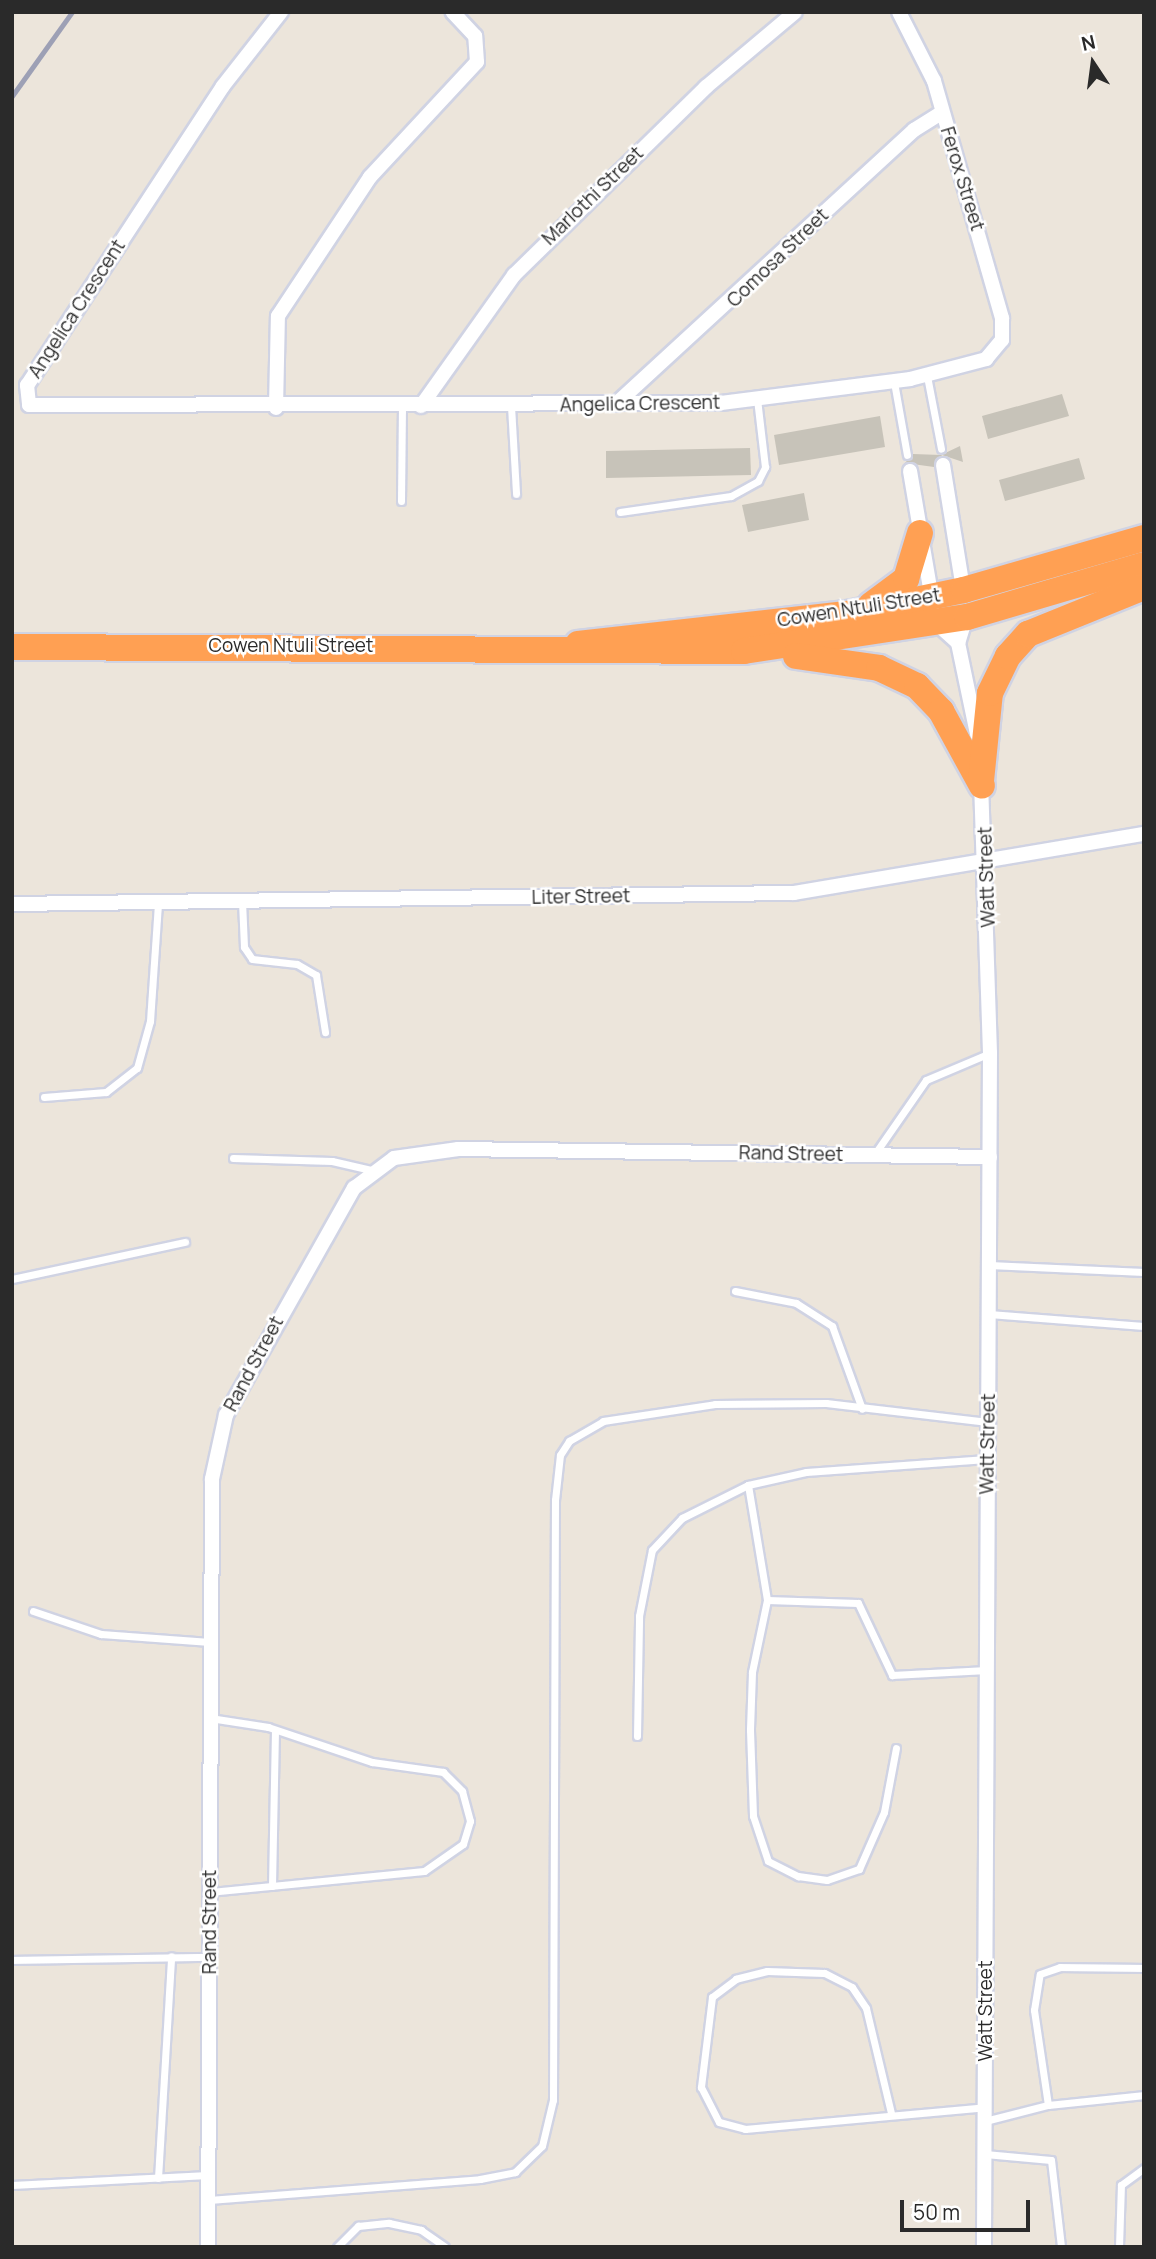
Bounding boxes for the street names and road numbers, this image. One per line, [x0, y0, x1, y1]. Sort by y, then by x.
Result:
street label: Ferox Street [935, 124, 989, 234]
street label: Marlothi Street [538, 142, 648, 250]
street label: Comosa Street [723, 204, 833, 312]
street label: Angelica Crescent [24, 235, 130, 383]
street label: Angelica Crescent [559, 391, 721, 417]
street label: Cowen Ntuli Street [776, 584, 942, 632]
street label: Cowen Ntuli Street [209, 635, 373, 657]
street label: Watt Street [974, 826, 1000, 928]
street label: Liter Street [531, 885, 631, 909]
street label: Rand Street [739, 1142, 843, 1166]
street label: Rand Street [219, 1312, 289, 1416]
street label: Watt Street [976, 1393, 1000, 1495]
street label: Rand Street [199, 1870, 221, 1974]
street label: Watt Street [975, 1960, 997, 2062]

